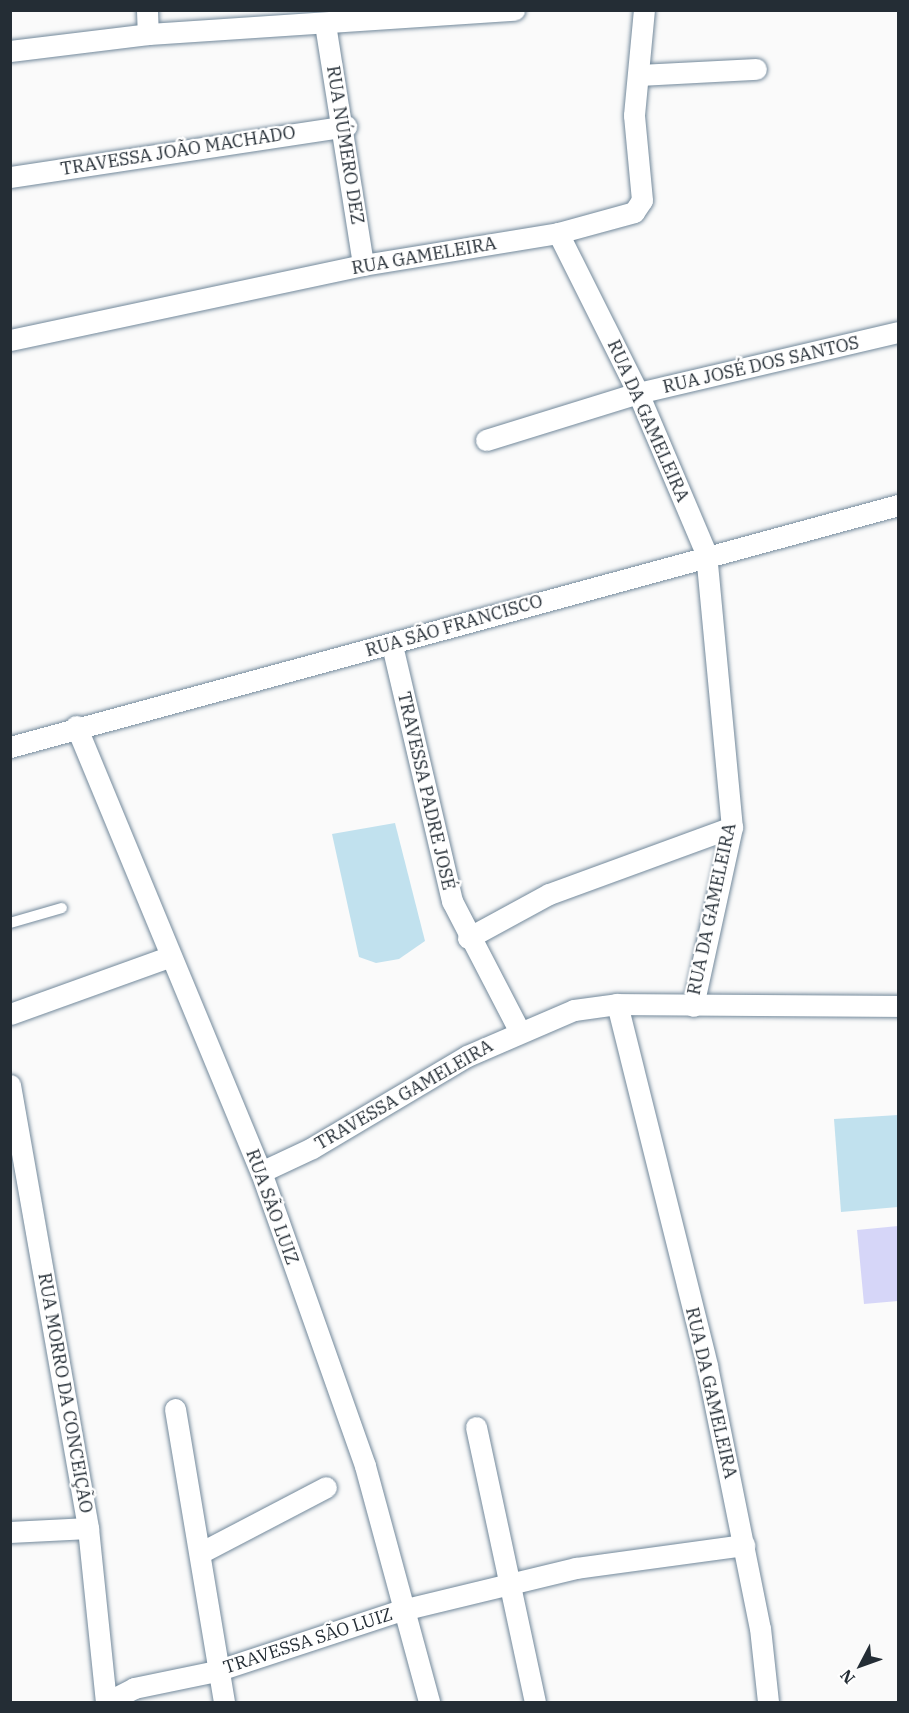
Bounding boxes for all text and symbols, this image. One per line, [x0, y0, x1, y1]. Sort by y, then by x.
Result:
street label: RUA NÚMERO DEZ [322, 64, 368, 226]
street label: TRAVESSA JOÃO MACHADO [59, 122, 297, 180]
street label: RUA GAMELEIRA [350, 233, 498, 279]
street label: RUA JOSÉ DOS SANTOS [661, 332, 861, 398]
street label: RUA DA GAMELEIRA [602, 336, 694, 506]
street label: RUA SÃO FRANCISCO [363, 590, 545, 662]
street label: TRAVESSA PADRE JOSÉ [393, 690, 459, 892]
street label: RUA DA GAMELEIRA [683, 821, 741, 997]
street label: TRAVESSA GAMELEIRA [311, 1035, 497, 1155]
street label: RUA SÃO LUIZ [241, 1146, 303, 1268]
street label: RUA MORRO DA CONCEIÇÃO [33, 1271, 97, 1515]
street label: RUA DA GAMELEIRA [681, 1305, 741, 1481]
street label: TRAVESSA SÃO LUIZ [221, 1603, 395, 1679]
north arrow [831, 1635, 891, 1695]
text: N [836, 1665, 859, 1688]

